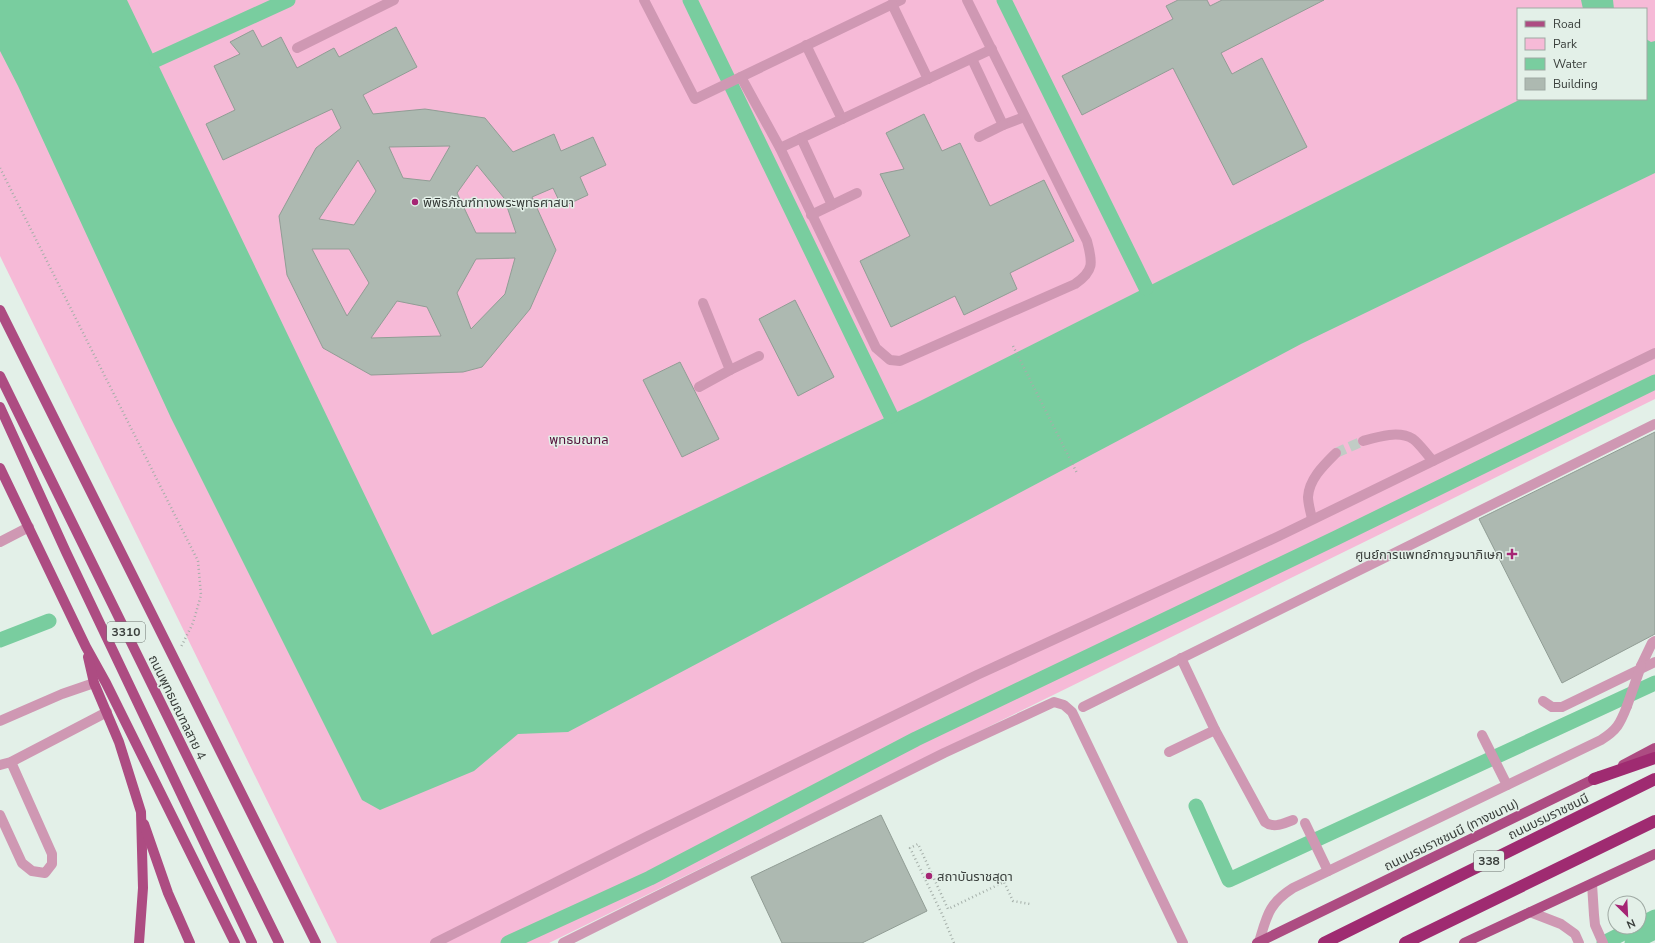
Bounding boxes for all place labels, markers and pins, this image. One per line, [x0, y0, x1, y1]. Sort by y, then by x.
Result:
place label: พิพิธภัณฑ์ทางพระพุทธศาสนา [423, 194, 574, 212]
marker: พิพิธภัณฑ์ทางพระพุทธศาสนา [410, 197, 420, 207]
place label: ศูนย์การแพทย์กาญจนาภิเษก [1355, 546, 1503, 564]
marker: ศูนย์การแพทย์กาญจนาภิเษก [1506, 548, 1518, 560]
place label: สถาบันราชสุดา [937, 868, 1013, 886]
marker: สถาบันราชสุดา [924, 871, 934, 881]

